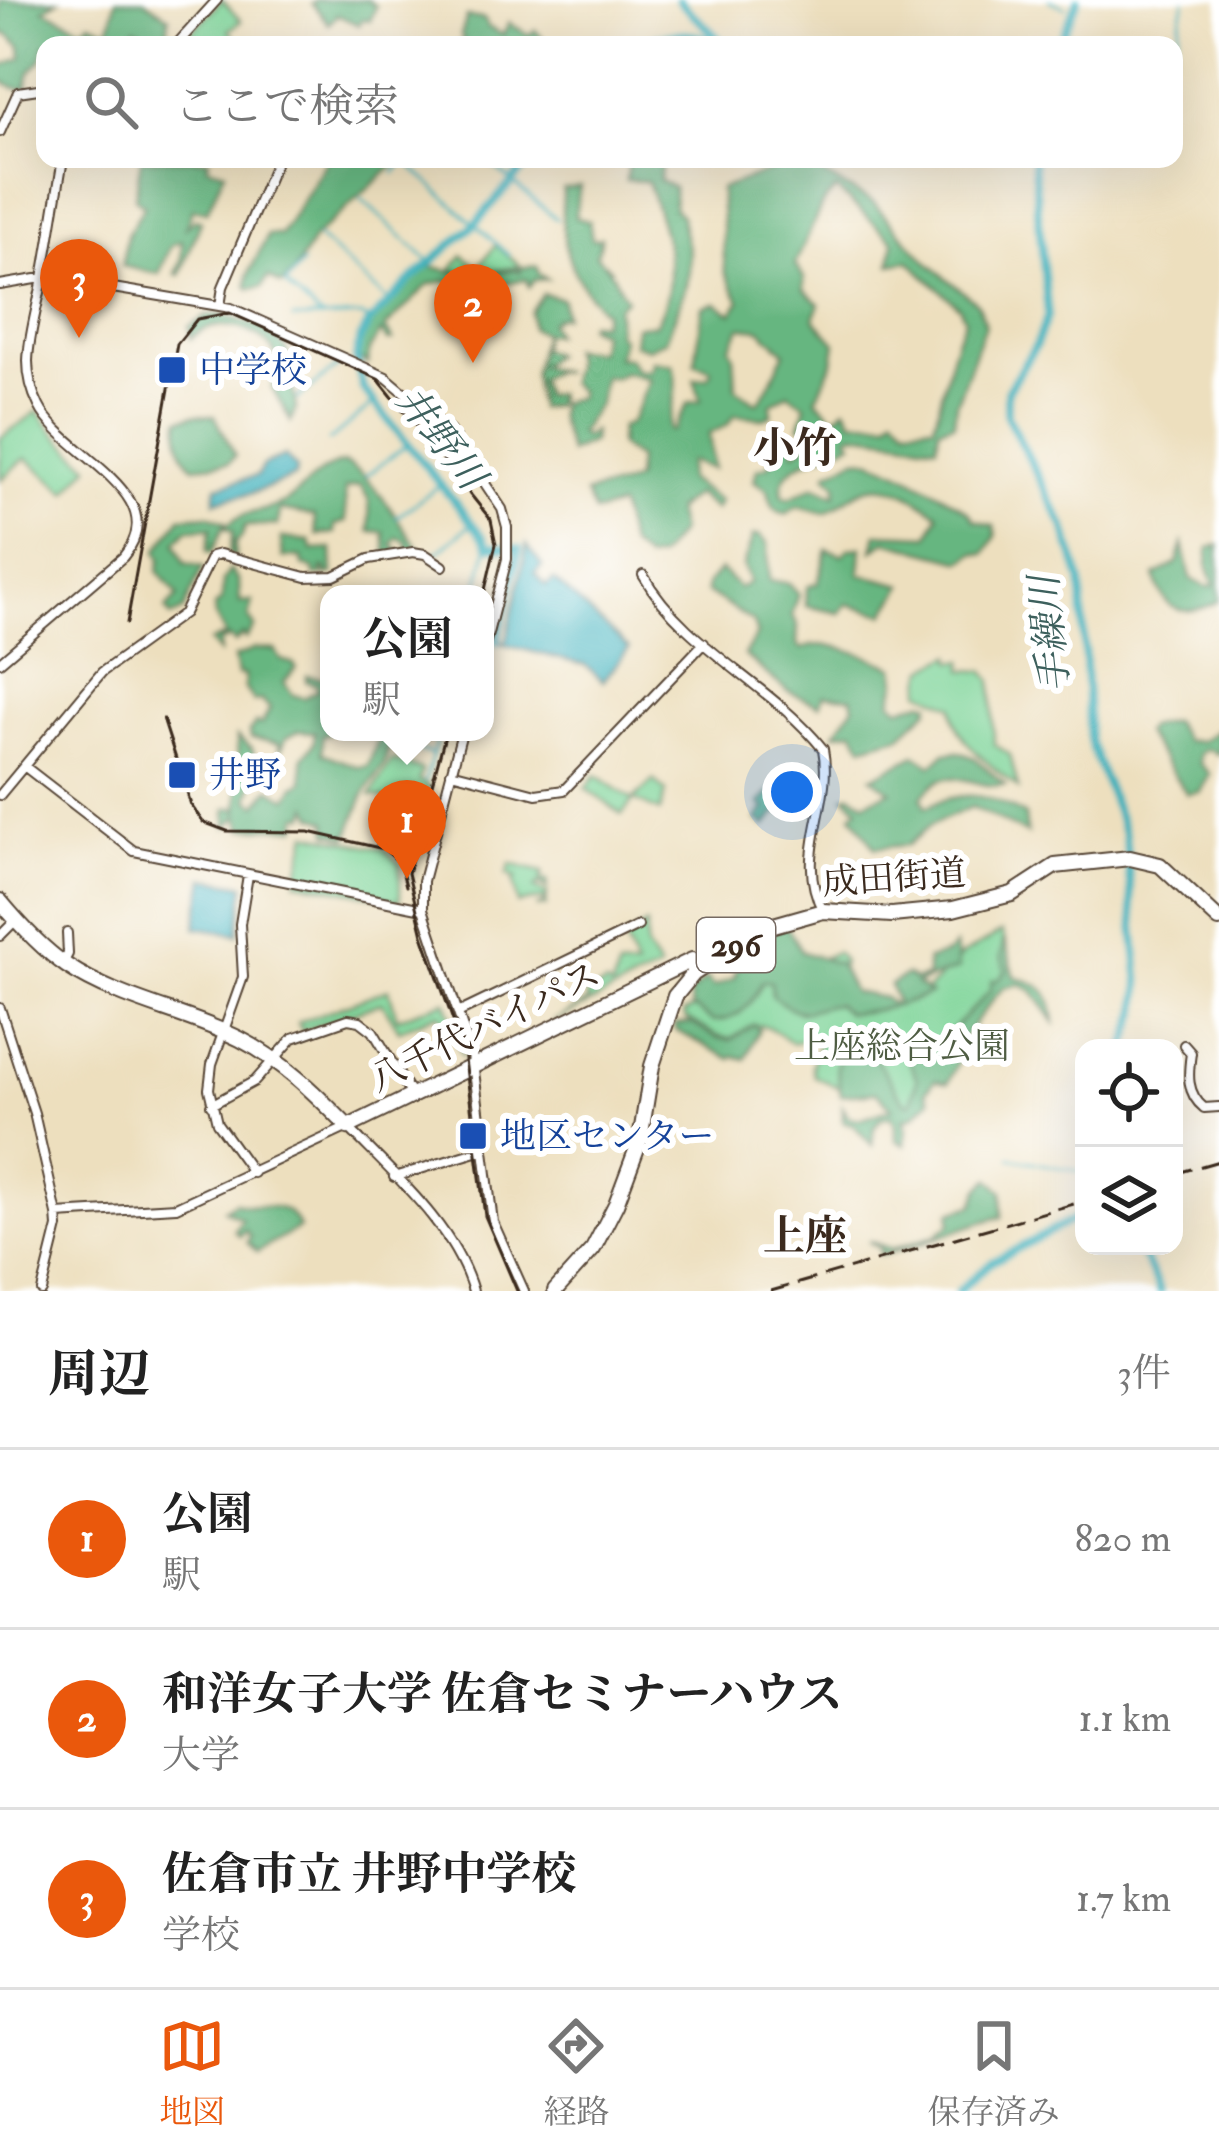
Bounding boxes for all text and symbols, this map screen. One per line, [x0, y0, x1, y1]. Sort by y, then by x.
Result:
search box [36, 36, 1183, 168]
icon: search [78, 69, 144, 135]
text: ここで検索 [174, 79, 399, 135]
pin: 3 [40, 239, 118, 338]
pin: 2 [434, 264, 512, 363]
place label: 中学校 [199, 348, 307, 393]
marker: 中学校 [156, 354, 188, 386]
water label: 井野川 [385, 377, 498, 502]
district label: 小竹 [753, 423, 837, 475]
water label: 手繰川 [1019, 569, 1080, 695]
popup [320, 585, 494, 741]
text: 公園 [362, 612, 452, 668]
text: 駅 [362, 676, 401, 725]
place label: 井野 [209, 753, 281, 798]
marker: 井野 [166, 759, 198, 791]
your location [762, 762, 822, 822]
pin: 1 [368, 780, 446, 879]
street label: 成田街道 [821, 851, 967, 905]
road number: 296 [697, 918, 775, 972]
street label: 八千代バイパス [362, 952, 608, 1102]
park label: 上座総合公園 [794, 1024, 1010, 1069]
map controls [1075, 1039, 1183, 1255]
button: locate [1075, 1039, 1183, 1147]
place label: 地区センター [500, 1114, 715, 1159]
marker: 地区センター [457, 1120, 489, 1152]
button: layers [1075, 1147, 1183, 1255]
district label: 上座 [763, 1211, 847, 1263]
text: 周辺 [48, 1343, 150, 1407]
text: 3件 [1117, 1349, 1171, 1398]
text: 公園 [162, 1487, 252, 1543]
text: 1 [80, 1514, 94, 1563]
text: 820 m [1074, 1514, 1171, 1563]
text: 駅 [162, 1551, 201, 1600]
text: 和洋女子大学 佐倉セミナーハウス [162, 1667, 843, 1723]
text: 2 [77, 1694, 97, 1743]
text: 1.1 km [1079, 1694, 1171, 1743]
text: 大学 [162, 1731, 240, 1780]
text: 佐倉市立 井野中学校 [162, 1847, 576, 1903]
text: 3 [80, 1874, 94, 1923]
text: 1.7 km [1076, 1874, 1171, 1923]
text: 学校 [162, 1911, 240, 1960]
tab: 地図 [159, 2013, 225, 2133]
tab: 経路 [543, 2013, 609, 2133]
tab: 保存済み [928, 2013, 1060, 2133]

